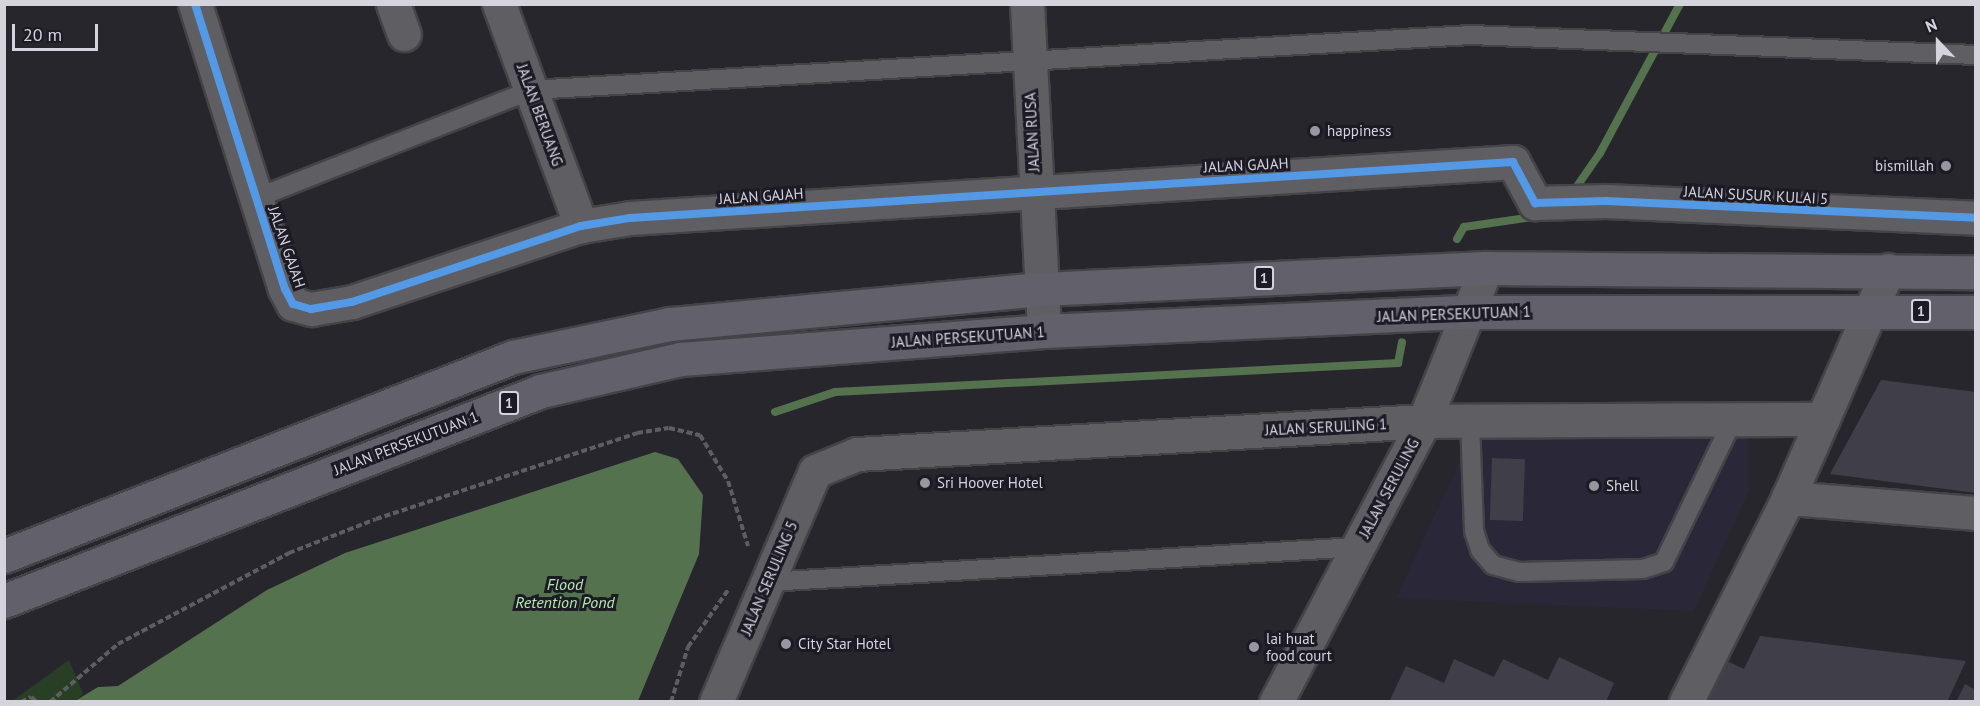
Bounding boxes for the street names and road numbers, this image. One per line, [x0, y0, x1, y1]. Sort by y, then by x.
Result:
street label: JALAN BERUANG [513, 61, 567, 169]
street label: JALAN RUSA [1021, 92, 1043, 172]
street label: JALAN GAJAH [1203, 154, 1289, 176]
street label: JALAN SUSUR KULAI 5 [1683, 182, 1829, 208]
street label: JALAN GAJAH [718, 184, 804, 208]
street label: JALAN GAJAH [265, 204, 309, 290]
road number: 1 [1254, 267, 1274, 289]
road number: 1 [1910, 300, 1932, 322]
street label: JALAN PERSEKUTUAN 1 [1377, 302, 1531, 326]
street label: JALAN PERSEKUTUAN 1 [891, 323, 1045, 351]
road number: 1 [498, 392, 520, 414]
street label: JALAN PERSEKUTUAN 1 [331, 407, 481, 479]
street label: JALAN SERULING 1 [1265, 415, 1387, 439]
street label: JALAN SERULING [1355, 435, 1423, 541]
street label: JALAN SERULING 5 [737, 518, 801, 638]

